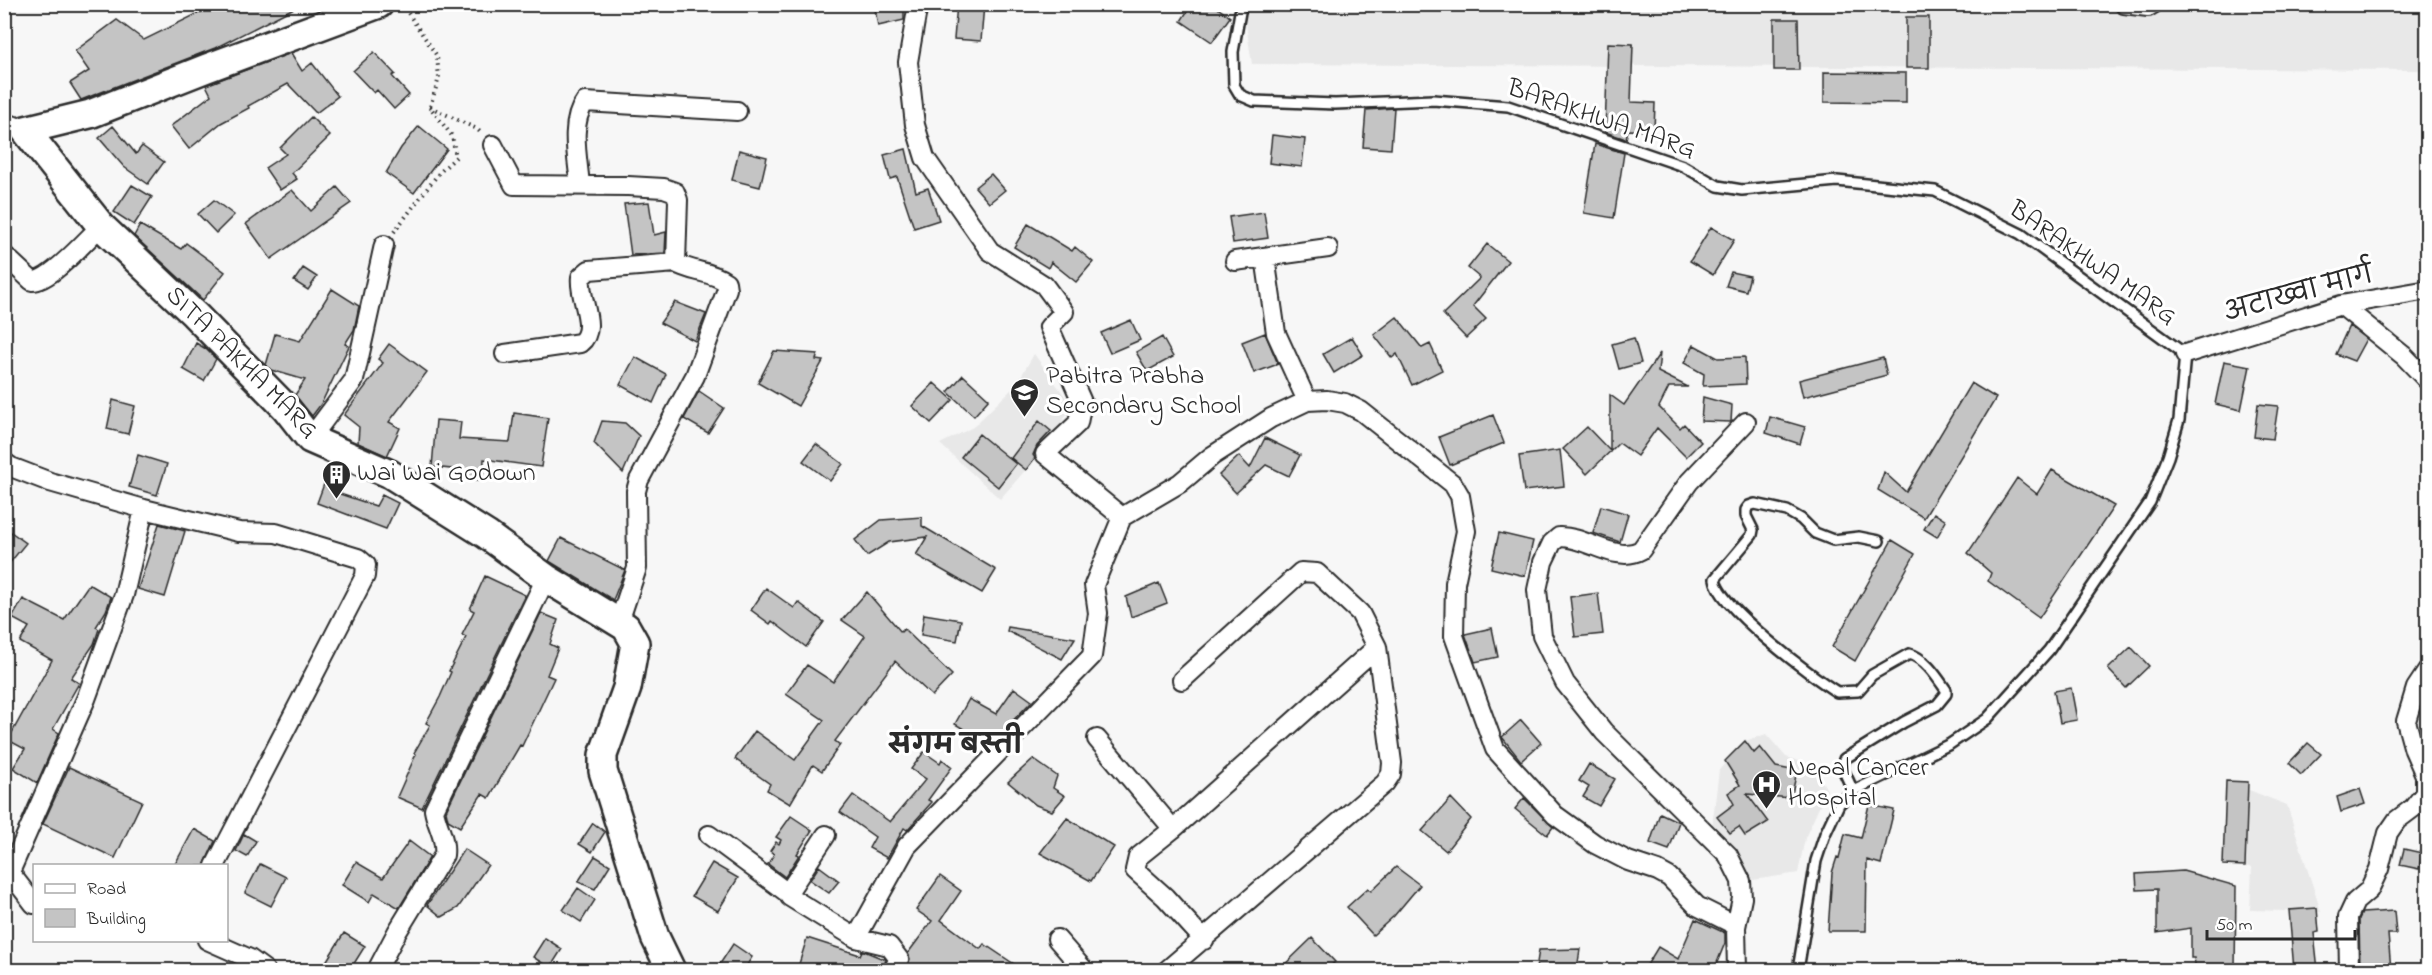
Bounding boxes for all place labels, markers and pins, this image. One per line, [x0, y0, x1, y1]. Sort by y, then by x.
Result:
place label: Pabitra Prabha Secondary School [1046, 358, 1241, 426]
school or university icon: Pabitra Prabha Secondary School [1009, 376, 1041, 418]
place label: Wai Wai Godown [357, 455, 536, 493]
building icon: Wai Wai Godown [320, 458, 352, 500]
place label: Nepal Cancer Hospital [1788, 750, 1930, 818]
hospital icon: Nepal Cancer Hospital [1751, 768, 1783, 810]

